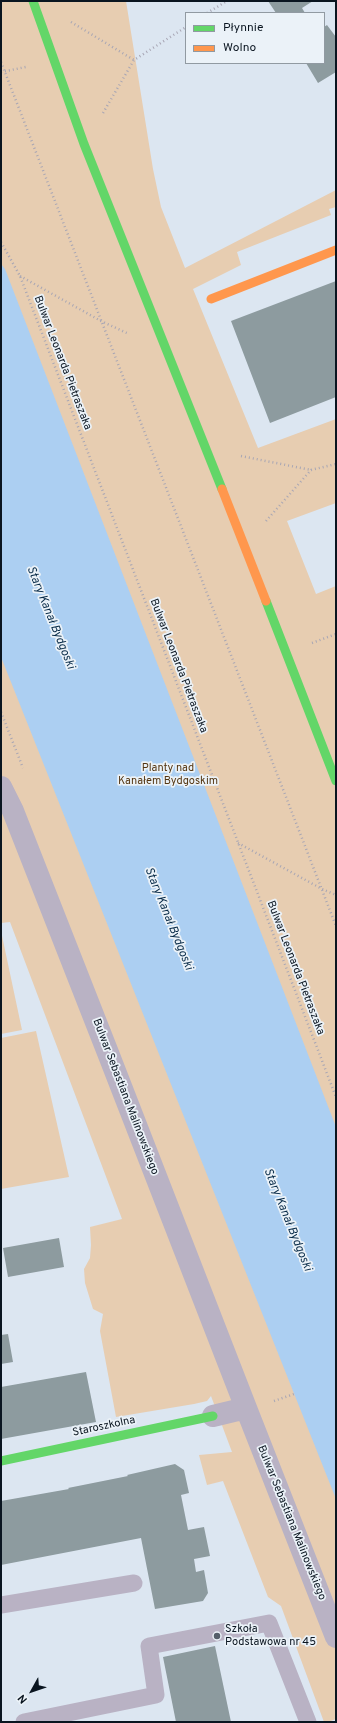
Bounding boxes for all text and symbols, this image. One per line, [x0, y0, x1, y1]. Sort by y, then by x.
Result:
legend [185, 12, 325, 64]
text: Płynnie [223, 20, 263, 36]
text: Wolno [223, 40, 256, 56]
street label: Bulwar Leonarda Pietraszaka [30, 294, 94, 432]
water label: Stary Kanał Bydgoski [23, 565, 77, 671]
street label: Bulwar Leonarda Pietraszaka [146, 597, 210, 735]
park label: Planty nad Kanałem Bydgoskim [118, 762, 218, 788]
water label: Stary Kanał Bydgoski [141, 866, 195, 972]
street label: Bulwar Leonarda Pietraszaka [263, 899, 327, 1037]
street label: Bulwar Sebastiana Malinowskiego [89, 1017, 161, 1177]
water label: Stary Kanał Bydgoski [260, 1167, 314, 1273]
street label: Staroszkolna [71, 1414, 137, 1440]
street label: Bulwar Sebastiana Malinowskiego [254, 1444, 328, 1602]
place label: Szkoła Podstawowa nr 45 [225, 1623, 316, 1649]
marker: Szkoła Podstawowa nr 45 [212, 1631, 222, 1641]
north arrow [12, 1671, 52, 1711]
text: N [15, 1691, 31, 1706]

